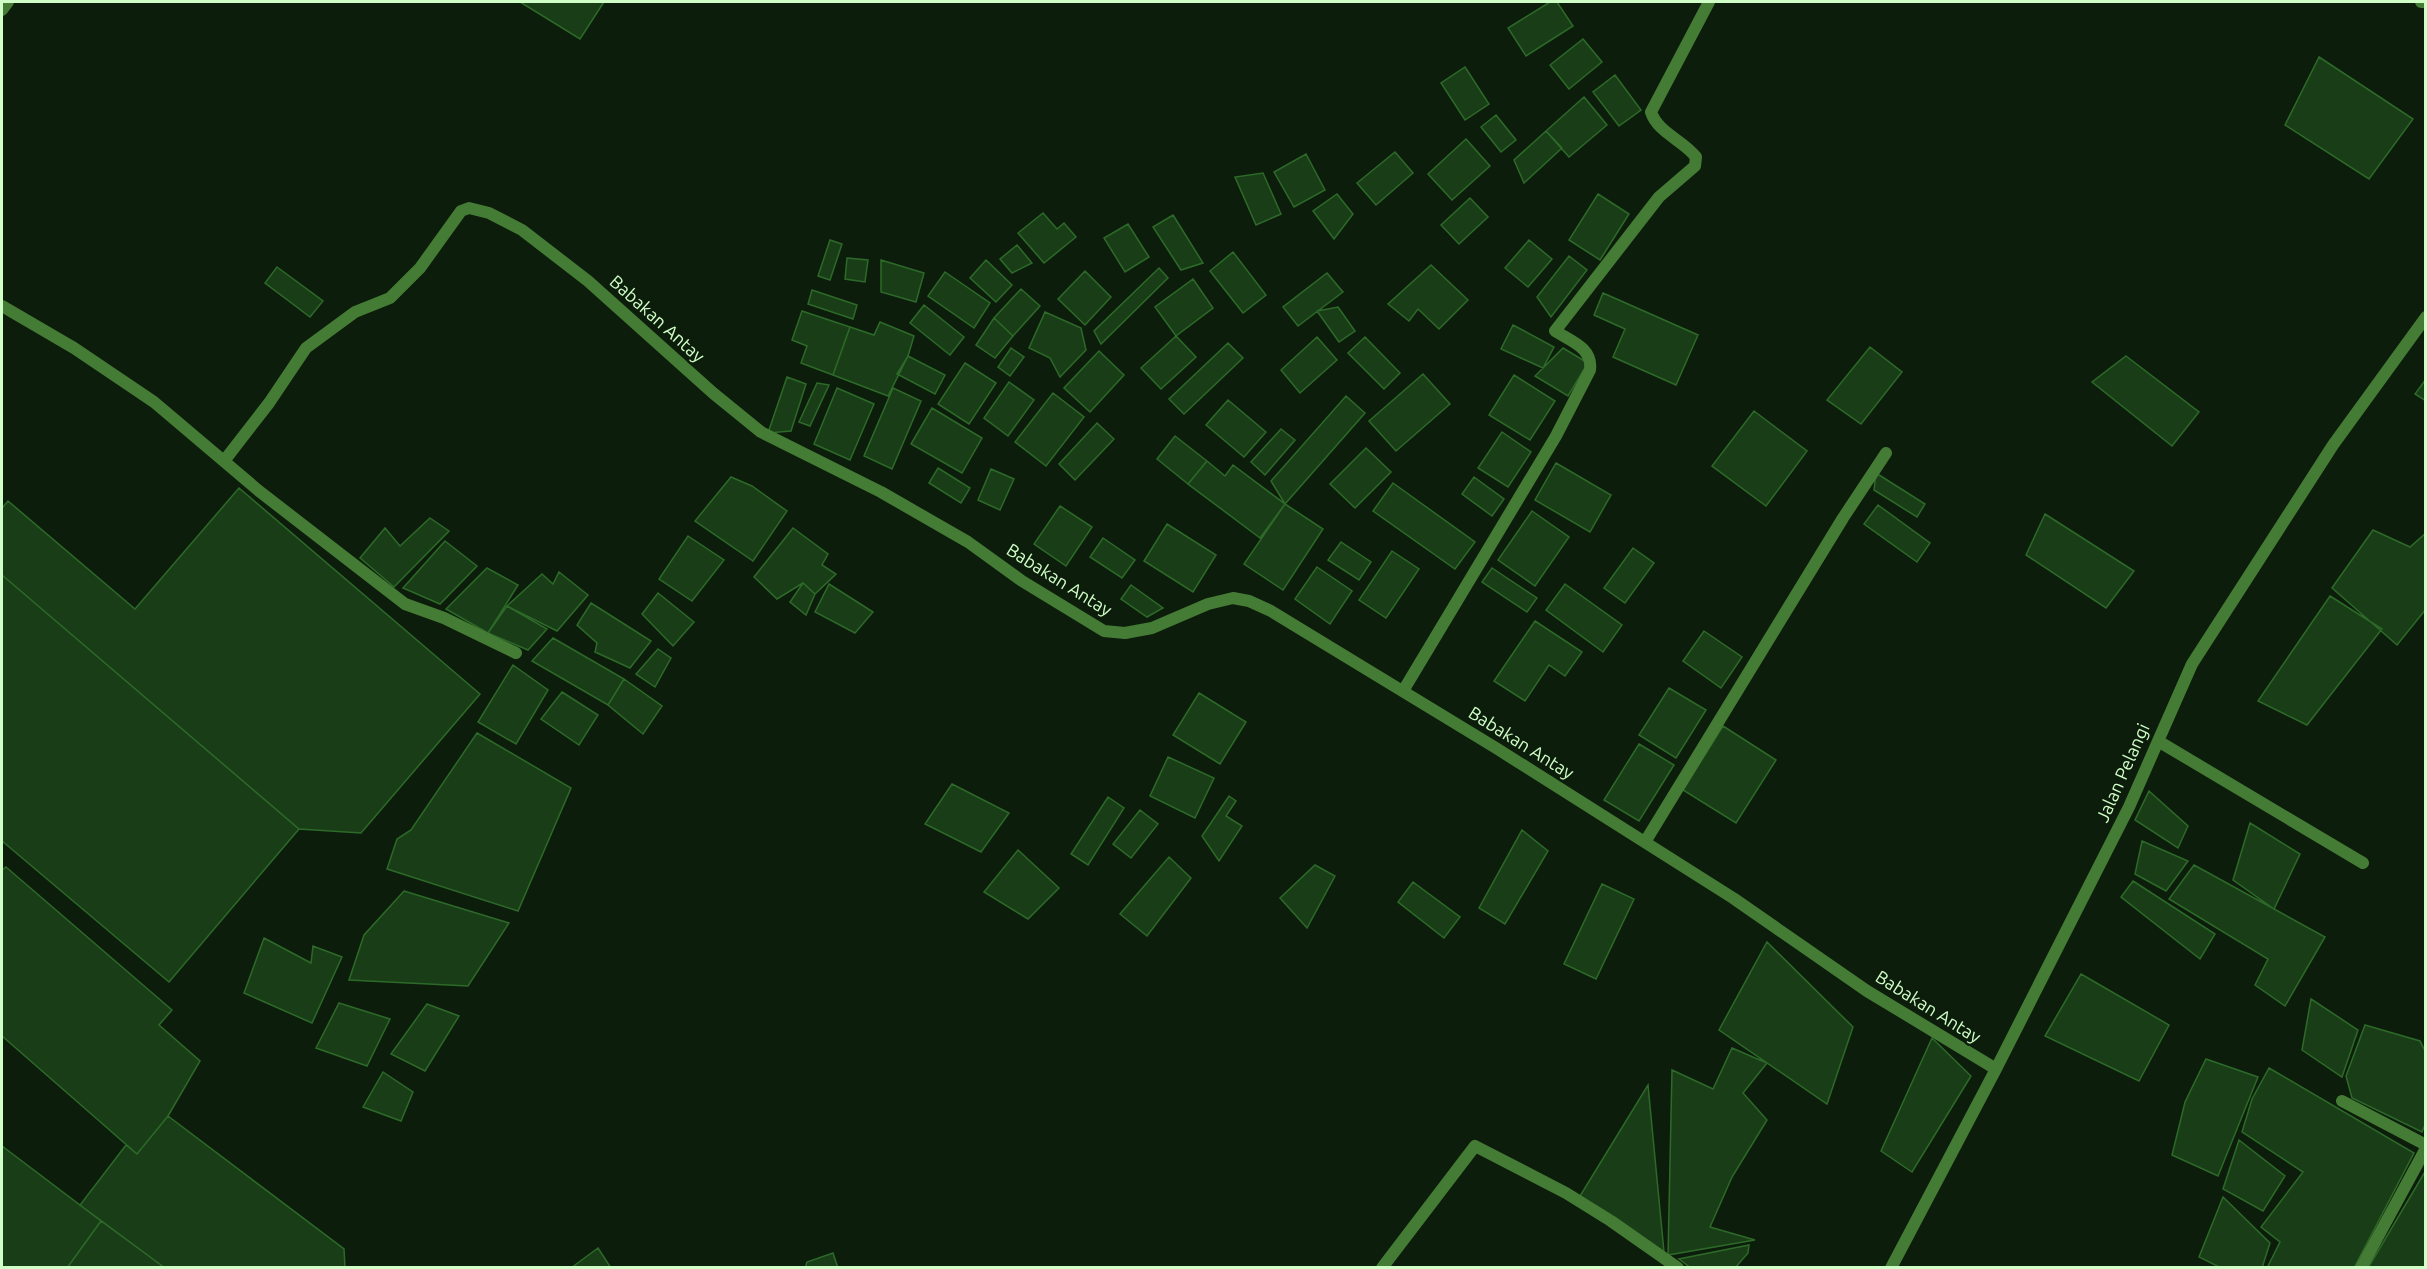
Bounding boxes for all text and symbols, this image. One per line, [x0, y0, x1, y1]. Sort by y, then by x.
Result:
street label: Babakan Antay [606, 271, 709, 366]
street label: Babakan Antay [1003, 539, 1116, 620]
street label: Babakan Antay [1465, 702, 1578, 783]
street label: Jalan Pelangi [2091, 720, 2153, 825]
street label: Babakan Antay [1872, 966, 1985, 1047]

